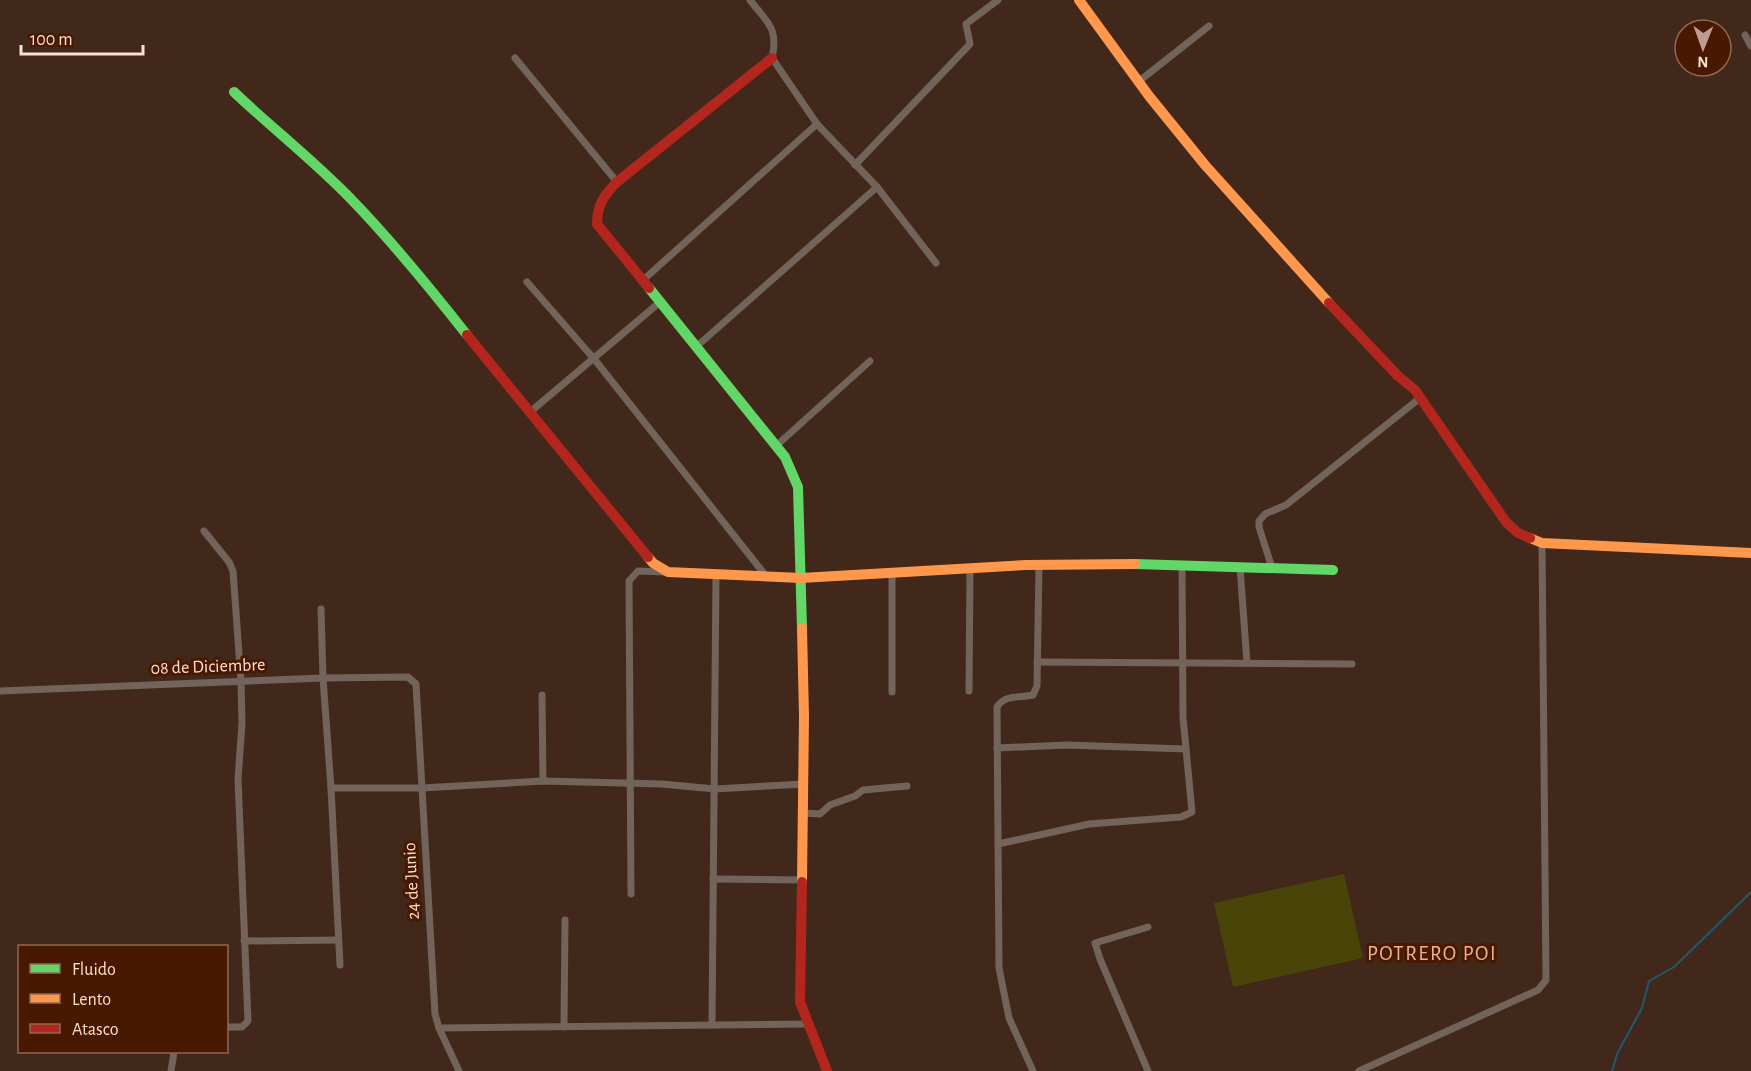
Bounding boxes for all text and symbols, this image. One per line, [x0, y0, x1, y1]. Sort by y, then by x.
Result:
scale bar [21, 18, 142, 56]
north arrow [1673, 18, 1733, 78]
text: 100 m [30, 31, 73, 49]
text: N [1697, 54, 1708, 70]
street label: 08 de Diciembre [150, 656, 266, 678]
street label: 24 de Junio [401, 842, 423, 920]
district label: POTRERO POI [1367, 943, 1497, 964]
legend [18, 945, 228, 1053]
text: Fluido [72, 961, 116, 979]
text: Lento [72, 991, 111, 1009]
text: Atasco [72, 1021, 119, 1039]

